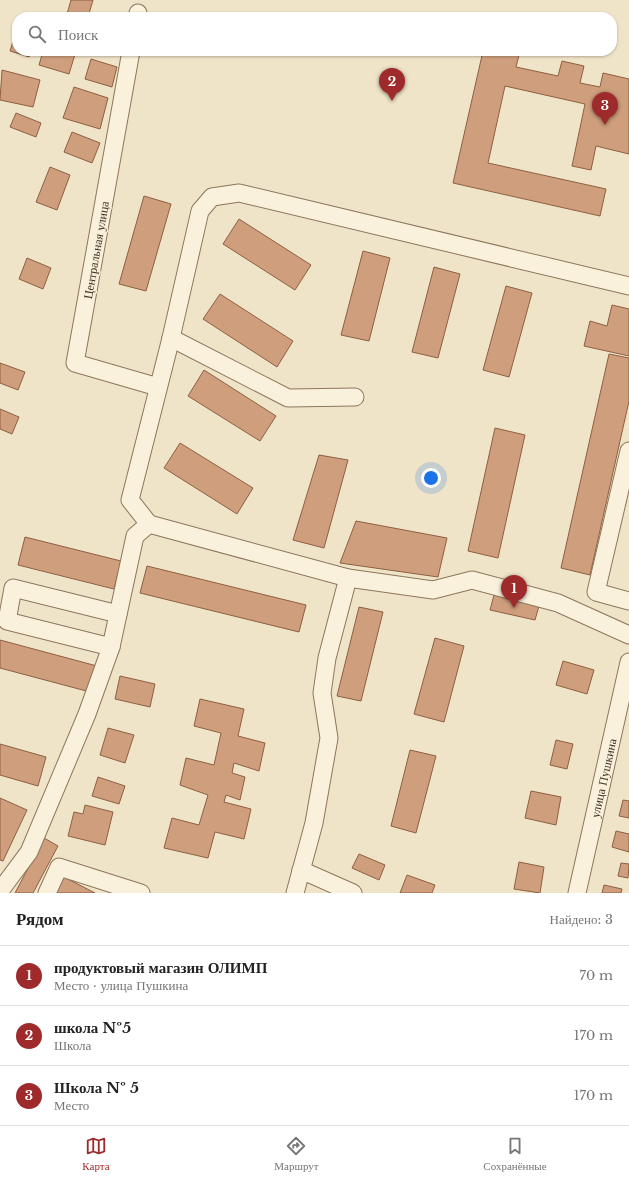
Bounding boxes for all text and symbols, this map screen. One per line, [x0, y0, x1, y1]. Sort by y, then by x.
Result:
search box [12, 12, 617, 56]
icon: search [26, 23, 48, 45]
text: Поиск [58, 25, 98, 44]
pin: 2 [379, 68, 405, 101]
pin: 3 [592, 92, 618, 125]
street label: Центральная улица [80, 199, 112, 300]
your location [421, 468, 441, 488]
pin: 1 [501, 575, 527, 608]
street label: улица Пушкина [587, 736, 619, 819]
text: Рядом [16, 909, 64, 930]
text: Найдено: 3 [550, 911, 613, 928]
text: продуктовый магазин ОЛИМП [54, 958, 267, 977]
text: 1 [26, 967, 32, 984]
text: 70 m [580, 967, 613, 984]
text: Место · улица Пушкина [54, 977, 188, 994]
text: школа №5 [54, 1018, 131, 1037]
text: 2 [25, 1027, 33, 1044]
text: 170 m [574, 1027, 613, 1044]
text: Школа [54, 1037, 91, 1054]
text: Школа № 5 [54, 1078, 139, 1097]
text: 3 [25, 1087, 33, 1104]
text: 170 m [574, 1087, 613, 1104]
text: Место [54, 1097, 89, 1114]
tab: Карта [82, 1135, 110, 1173]
tab: Маршрут [274, 1135, 319, 1173]
tab: Сохранённые [483, 1135, 547, 1173]

